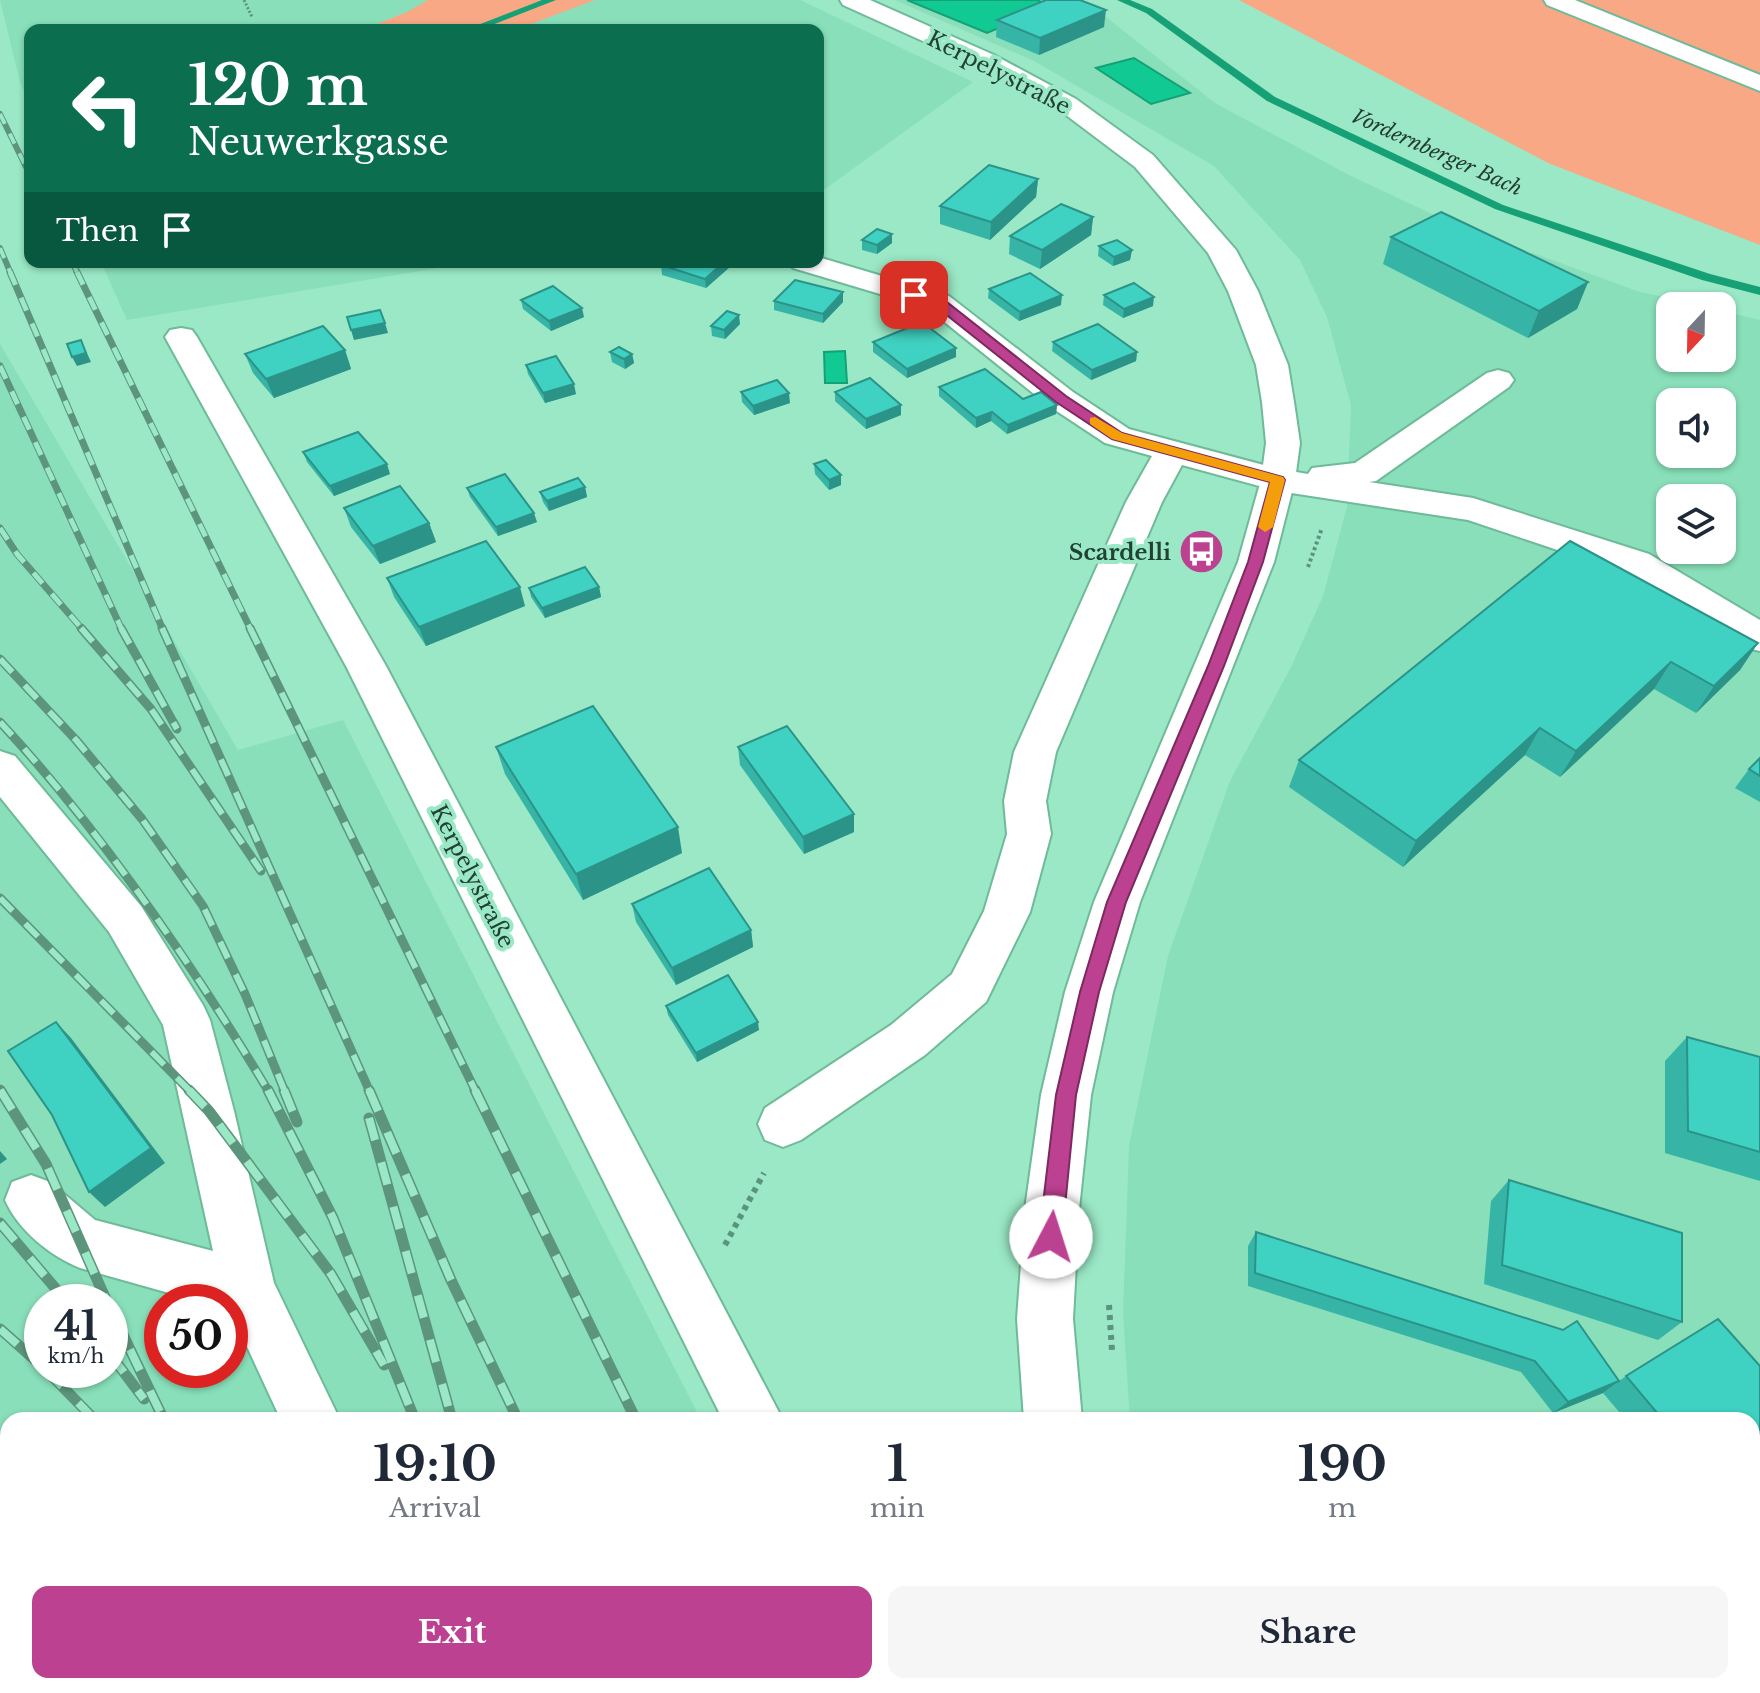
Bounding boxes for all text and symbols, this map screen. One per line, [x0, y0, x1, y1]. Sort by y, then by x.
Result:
street label: Kerpelystraße [923, 25, 1075, 120]
text: 120 m [188, 51, 368, 120]
icon: left [56, 56, 160, 160]
water label: Vordernberger Bach [1348, 104, 1526, 200]
text: Neuwerkgasse [188, 120, 449, 165]
icon: arrive [155, 208, 199, 252]
text: Then [56, 212, 139, 249]
pin [880, 261, 948, 329]
icon: arrive [892, 273, 936, 317]
north arrow [1656, 292, 1736, 372]
map controls [1656, 292, 1736, 564]
button: sound [1656, 388, 1736, 468]
button: layers [1656, 484, 1736, 564]
bus stop icon: Scardelli [1178, 528, 1226, 576]
place label: Scardelli [1069, 539, 1171, 566]
street label: Kerpelystraße [425, 800, 520, 952]
position arrow [1009, 1195, 1093, 1279]
speed limit sign: 50 [144, 1284, 248, 1388]
text: 41 [54, 1301, 98, 1351]
text: km/h [48, 1344, 104, 1368]
text: 19:10 [373, 1434, 497, 1494]
text: 1 [887, 1434, 908, 1494]
text: 190 [1298, 1434, 1387, 1494]
text: Arrival [389, 1492, 481, 1524]
text: min [870, 1492, 925, 1524]
text: m [1328, 1492, 1356, 1524]
button: Exit [32, 1586, 872, 1678]
button: Share [888, 1586, 1728, 1678]

